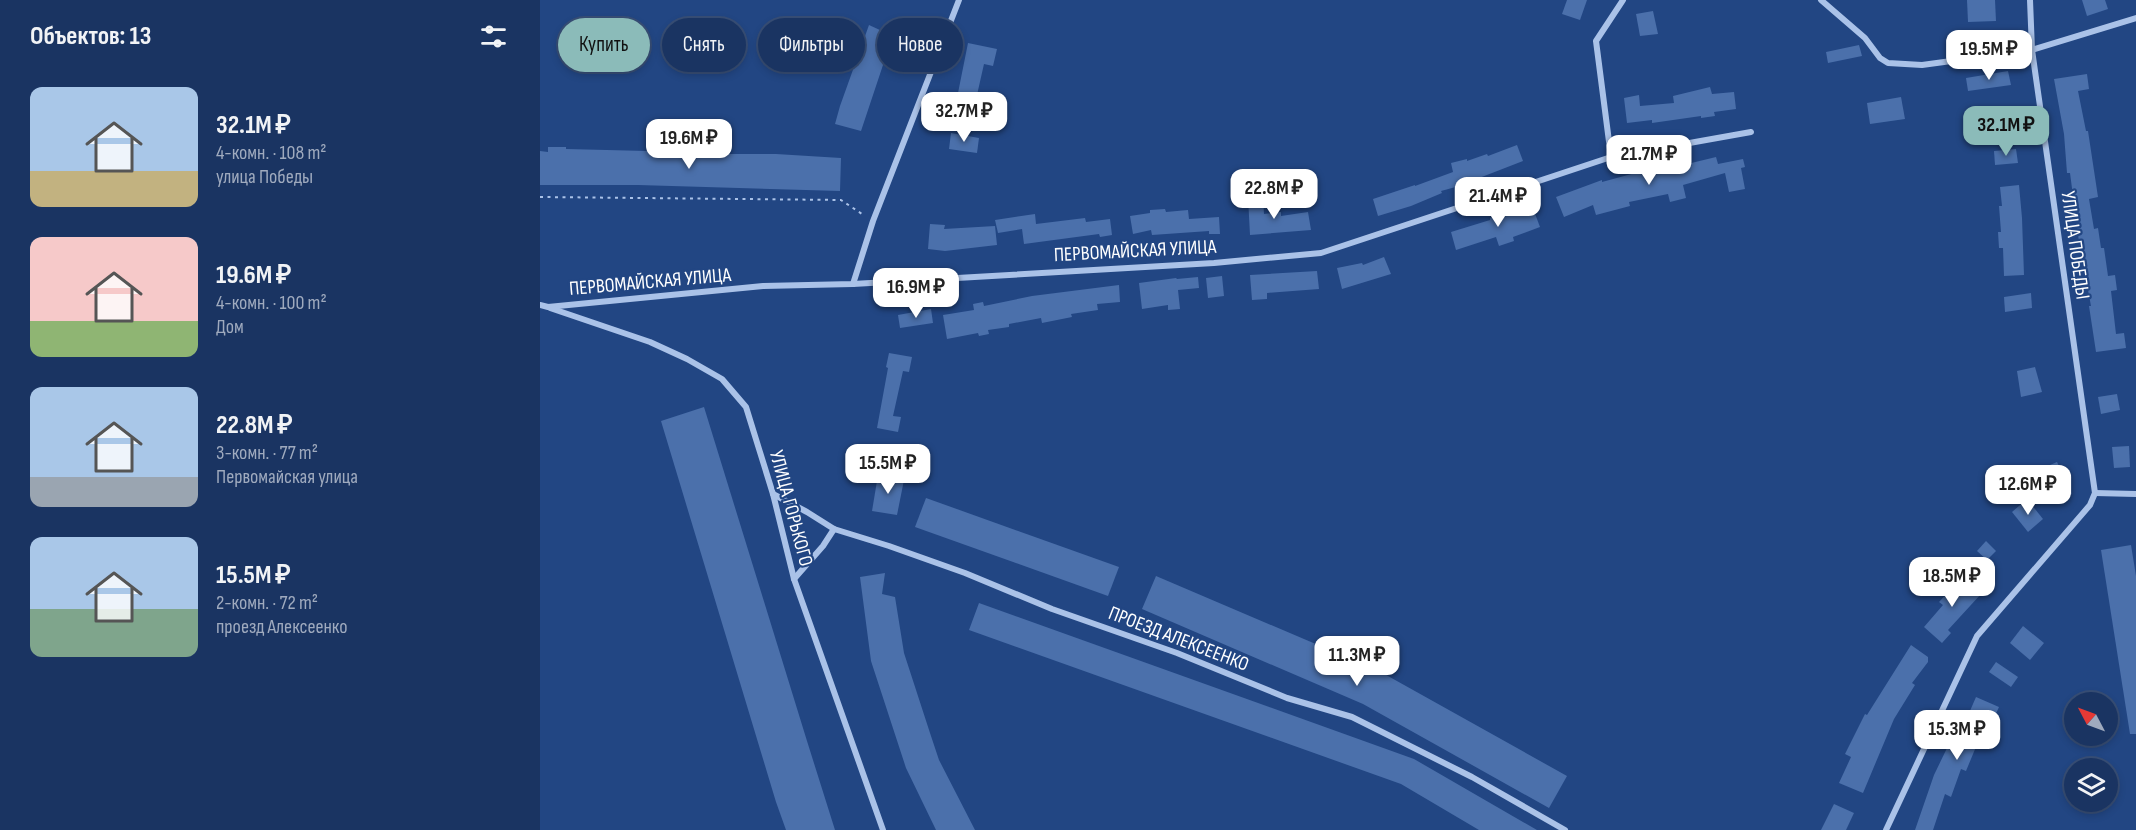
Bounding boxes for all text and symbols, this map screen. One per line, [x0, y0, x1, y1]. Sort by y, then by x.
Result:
chip: Купить [558, 18, 650, 72]
chip: Снять [662, 18, 746, 72]
chip: Фильтры [758, 18, 865, 72]
chip: Новое [877, 18, 963, 72]
icon: filters [477, 20, 510, 53]
text: Объектов: 13 [30, 21, 151, 52]
pin: 19.5M ₽ [1934, 30, 2044, 81]
text: 19.5M ₽ [1960, 37, 2018, 61]
pin: 32.7M ₽ [909, 92, 1019, 143]
text: 32.7M ₽ [935, 99, 993, 123]
pin: 32.1M ₽ [1951, 106, 2061, 157]
text: 32.1M ₽ [216, 110, 291, 141]
icon: home [78, 111, 150, 183]
text: 32.1M ₽ [1977, 113, 2035, 137]
pin: 19.6M ₽ [634, 119, 744, 170]
text: 19.6M ₽ [660, 126, 718, 150]
pin: 21.7M ₽ [1594, 135, 1704, 186]
text: 4-комн. · 108 m² [216, 141, 327, 165]
text: 21.7M ₽ [1620, 142, 1678, 166]
text: улица Победы [216, 165, 313, 189]
pin: 22.8M ₽ [1219, 169, 1329, 220]
text: 22.8M ₽ [1245, 176, 1303, 200]
pin: 21.4M ₽ [1443, 177, 1553, 228]
text: 21.4M ₽ [1469, 184, 1527, 208]
street label: УЛИЦА ПОБЕДЫ [2056, 189, 2094, 301]
street label: ПЕРВОМАЙСКАЯ УЛИЦА [1053, 235, 1217, 267]
text: 19.6M ₽ [216, 260, 291, 291]
icon: home [78, 261, 150, 333]
street label: ПЕРВОМАЙСКАЯ УЛИЦА [568, 263, 733, 301]
pin: 16.9M ₽ [861, 268, 971, 319]
text: 16.9M ₽ [887, 275, 945, 299]
text: 4-комн. · 100 m² [216, 291, 327, 315]
text: Дом [216, 315, 244, 339]
text: 22.8M ₽ [216, 410, 293, 441]
icon: home [78, 411, 150, 483]
text: 3-комн. · 77 m² [216, 441, 318, 465]
pin: 15.5M ₽ [833, 444, 943, 495]
street label: УЛИЦА ГОРЬКОГО [764, 448, 818, 569]
text: 15.5M ₽ [859, 451, 917, 475]
text: Первомайская улица [216, 465, 358, 489]
pin: 12.6M ₽ [1973, 465, 2083, 516]
text: 12.6M ₽ [1999, 472, 2057, 496]
pin: 18.5M ₽ [1897, 557, 2007, 608]
text: 15.5M ₽ [216, 560, 291, 591]
icon: home [78, 561, 150, 633]
text: 18.5M ₽ [1923, 564, 1981, 588]
text: 2-комн. · 72 m² [216, 591, 318, 615]
street label: ПРОЕЗД АЛЕКСЕЕНКО [1105, 601, 1252, 677]
text: проезд Алексеенко [216, 615, 347, 639]
pin: 11.3M ₽ [1302, 636, 1412, 687]
text: 11.3M ₽ [1328, 643, 1386, 667]
north arrow [2064, 692, 2118, 746]
map controls [2064, 692, 2118, 812]
pin: 15.3M ₽ [1902, 710, 2012, 761]
text: 15.3M ₽ [1928, 717, 1986, 741]
button: layers [2064, 758, 2118, 812]

